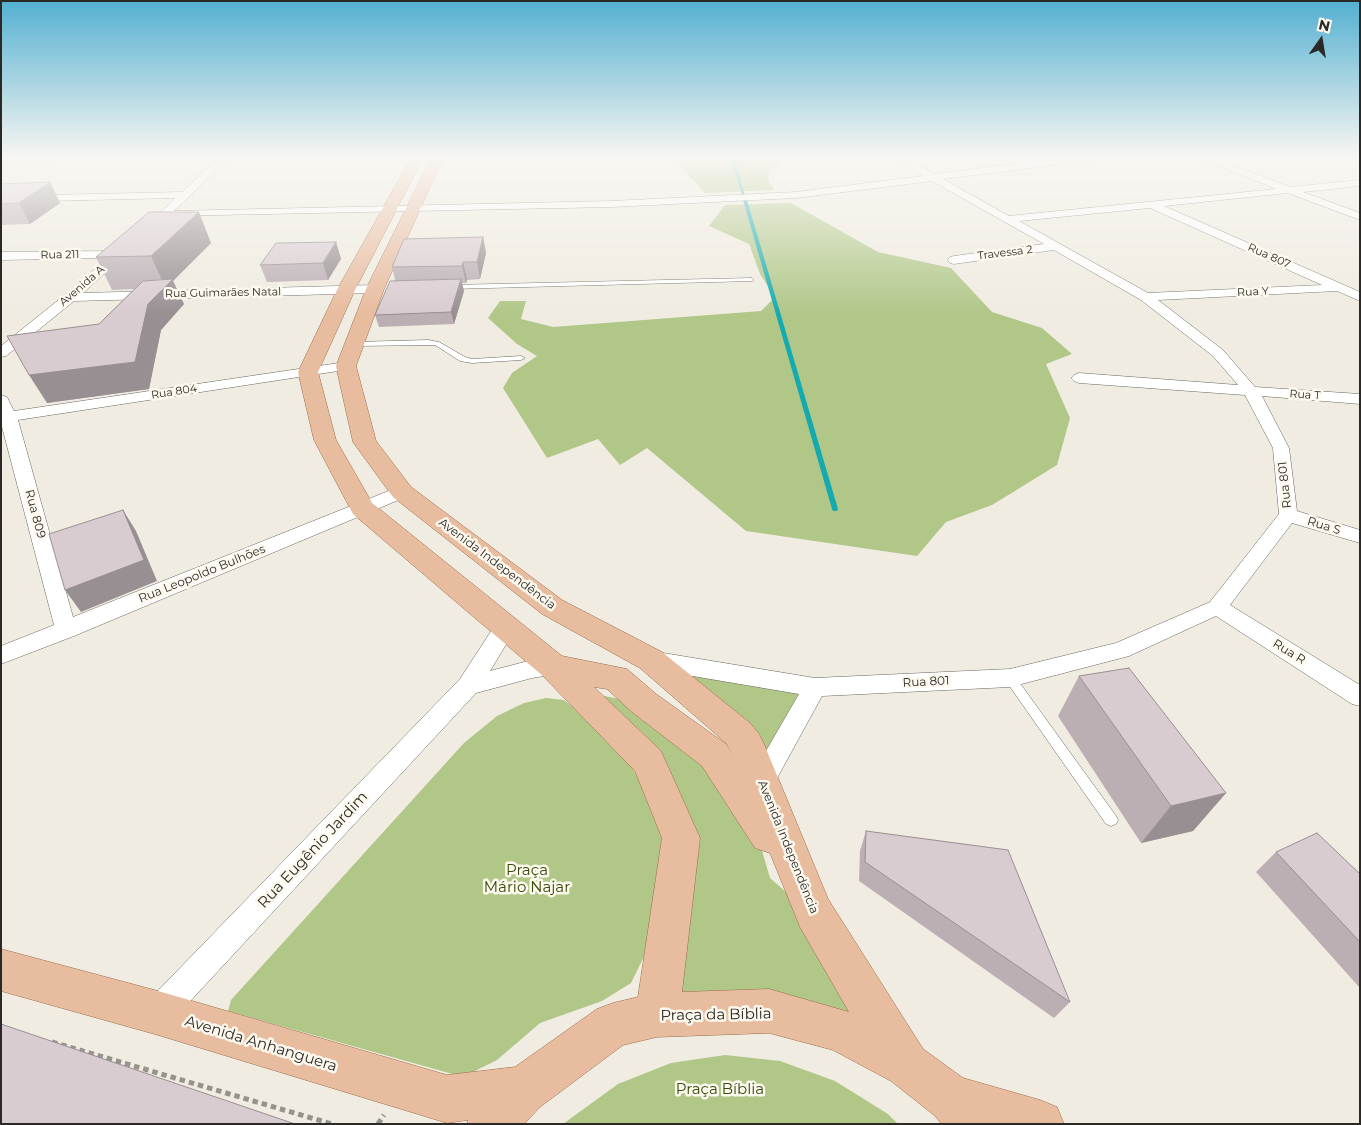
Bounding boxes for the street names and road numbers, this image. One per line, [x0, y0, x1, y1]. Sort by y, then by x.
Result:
street label: Rua 807 [1246, 241, 1292, 271]
street label: Travessa 2 [977, 243, 1033, 263]
street label: Rua 211 [40, 248, 80, 262]
street label: Avenida A [57, 263, 107, 309]
street label: Rua Guimarães Natal [165, 285, 281, 301]
street label: Rua Y [1237, 285, 1269, 299]
street label: Rua 804 [150, 382, 198, 402]
street label: Rua T [1289, 387, 1321, 403]
street label: Rua 801 [1275, 461, 1295, 509]
street label: Rua 809 [22, 488, 48, 540]
street label: Rua S [1305, 514, 1343, 538]
street label: Avenida Independência [436, 515, 558, 613]
street label: Rua Leopoldo Bulhões [136, 542, 268, 606]
street label: Rua R [1270, 636, 1308, 668]
street label: Rua 801 [902, 674, 950, 690]
street label: Avenida Independência [755, 778, 821, 916]
street label: Rua Eugênio Jardim [254, 788, 372, 912]
street label: Praça da Bíblia [660, 1005, 772, 1025]
street label: Avenida Anhanguera [183, 1012, 339, 1076]

